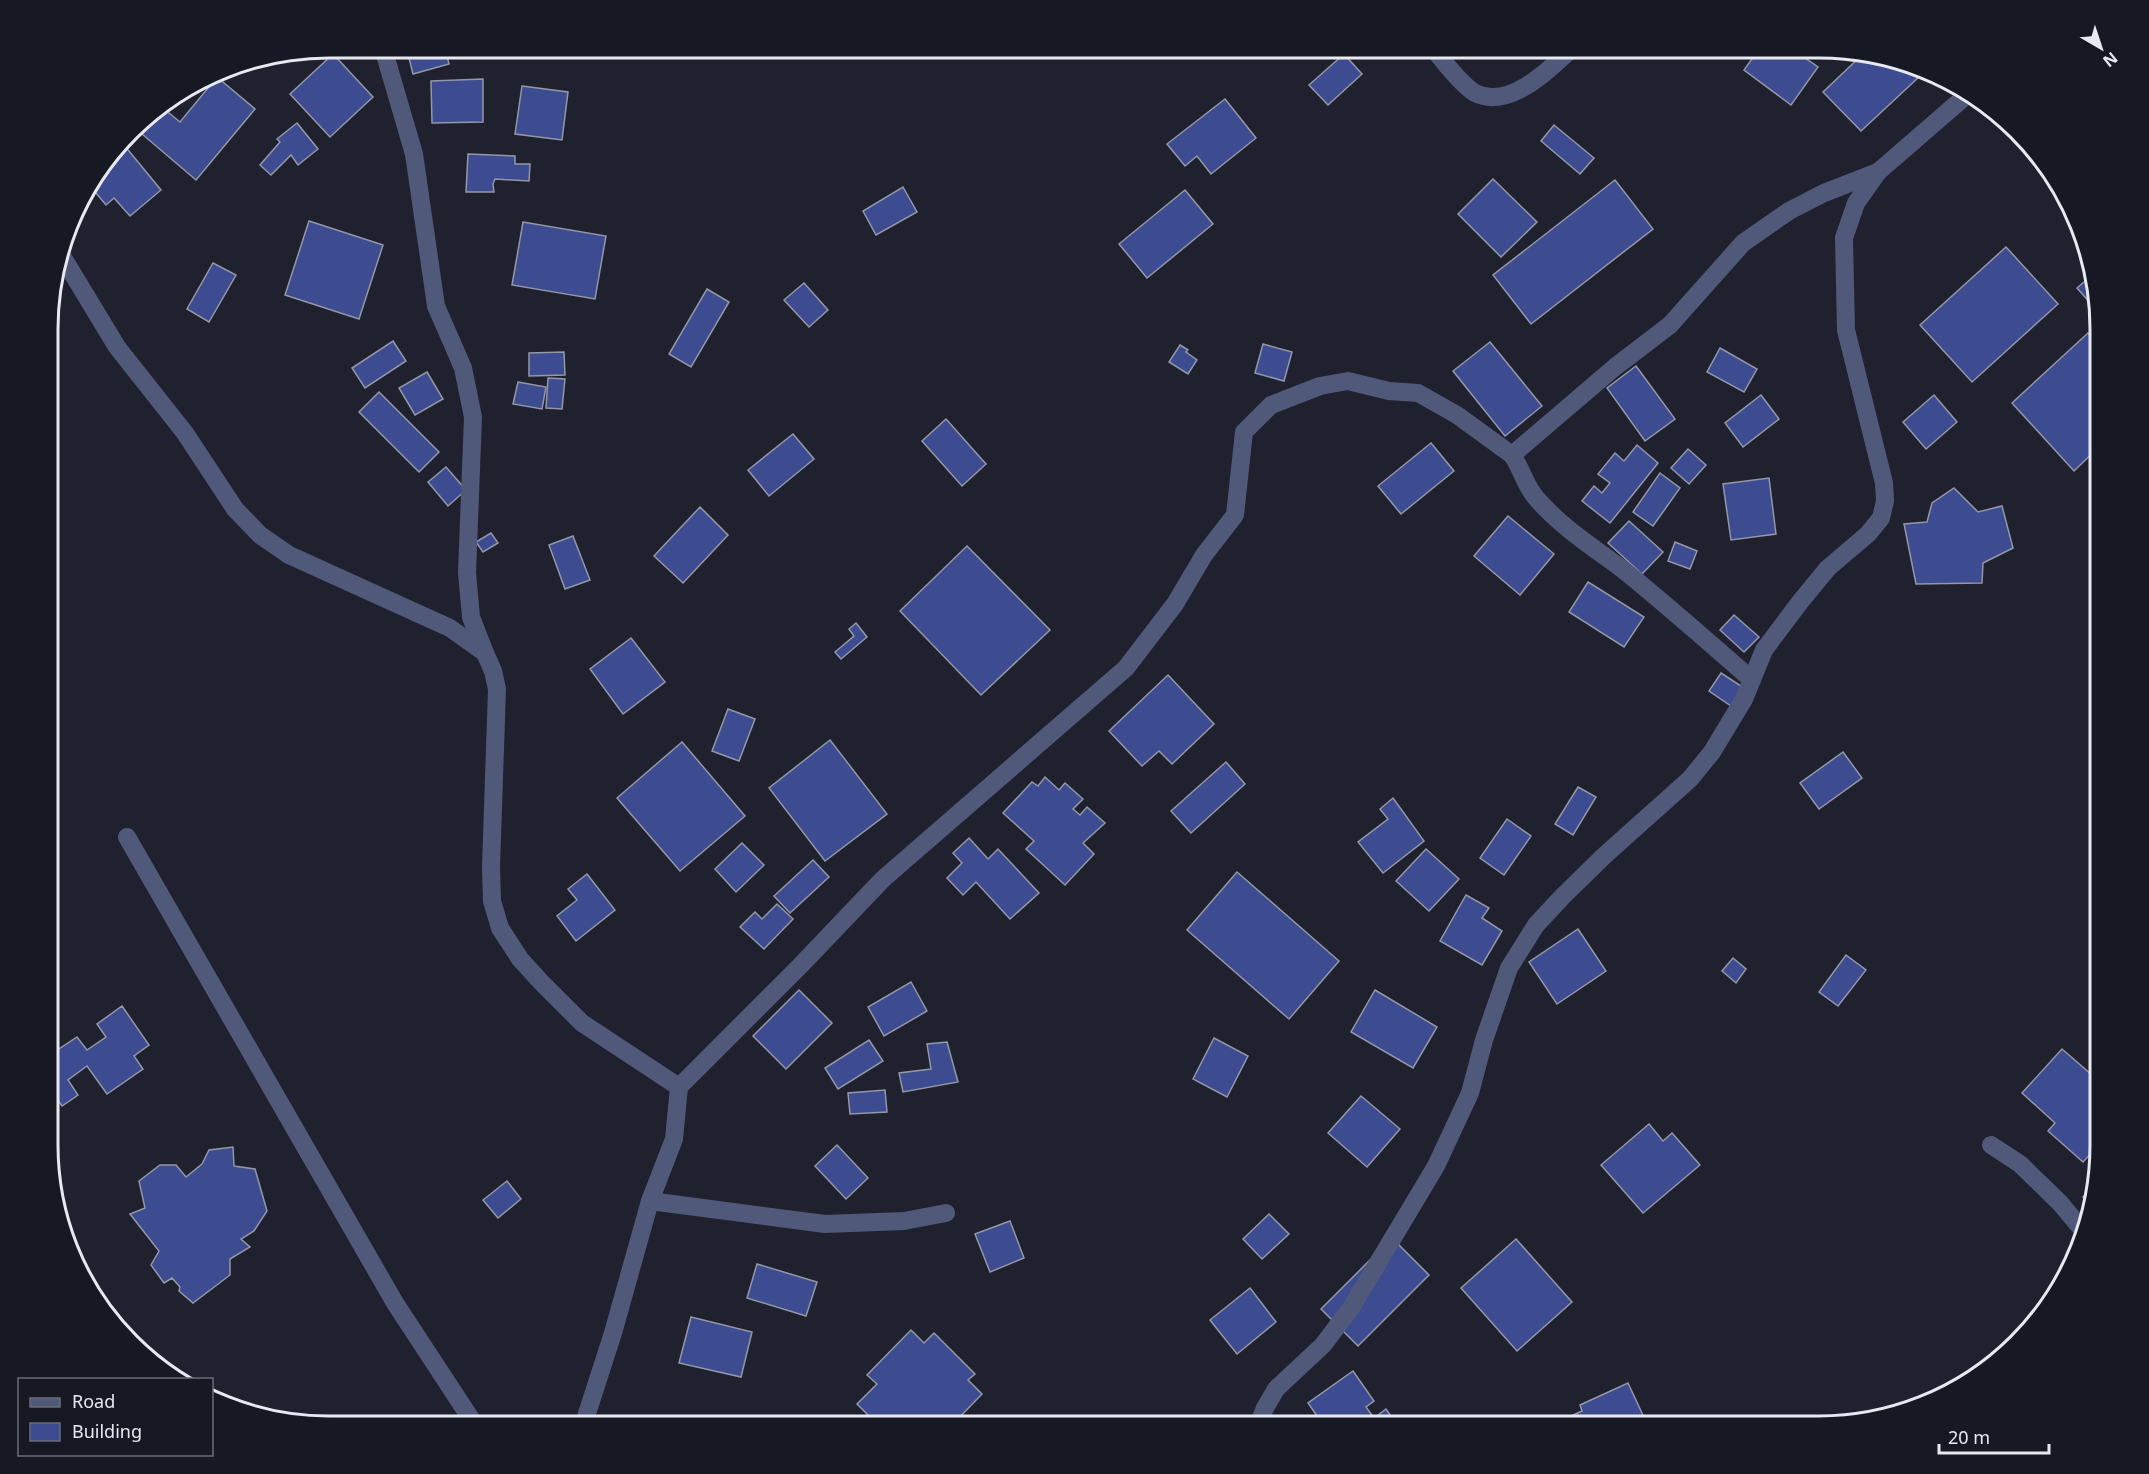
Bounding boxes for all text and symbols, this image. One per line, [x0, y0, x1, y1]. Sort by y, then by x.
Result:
north arrow [2071, 18, 2131, 78]
text: N [2098, 47, 2122, 72]
legend [18, 1378, 213, 1456]
text: Road [72, 1389, 115, 1413]
scale bar [1939, 1417, 2048, 1455]
text: Building [72, 1419, 142, 1443]
text: 20 m [1948, 1425, 1990, 1449]

